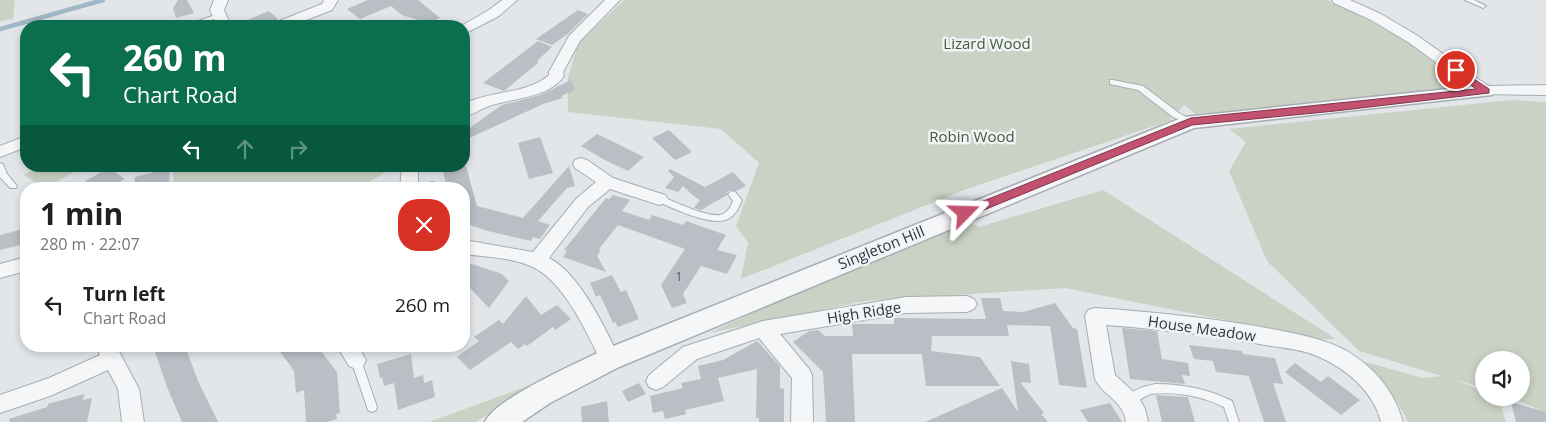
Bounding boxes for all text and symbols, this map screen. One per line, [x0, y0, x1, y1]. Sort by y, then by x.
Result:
park label: Lizard Wood [943, 33, 1031, 53]
text: 260 m [123, 34, 227, 81]
icon: left [40, 40, 105, 105]
pin [1435, 49, 1477, 91]
icon: arrive [1442, 56, 1470, 84]
text: Chart Road [123, 79, 238, 109]
park label: Robin Wood [929, 126, 1015, 146]
icon: left [178, 135, 206, 163]
icon: ahead [231, 135, 259, 163]
icon: right [284, 135, 312, 163]
position arrow [938, 186, 990, 238]
text: 1 min [40, 193, 123, 234]
button: close [398, 199, 450, 251]
street label: Singleton Hill [835, 221, 927, 273]
text: 280 m · 22:07 [40, 233, 140, 255]
house number: 1 [676, 268, 682, 285]
text: Turn left [83, 281, 165, 307]
icon: left [40, 291, 68, 319]
text: 260 m [395, 292, 450, 318]
street label: High Ridge [825, 296, 903, 328]
text: Chart Road [83, 307, 166, 329]
street label: House Meadow [1147, 311, 1258, 346]
map controls [1475, 351, 1530, 406]
button: sound [1475, 351, 1530, 406]

